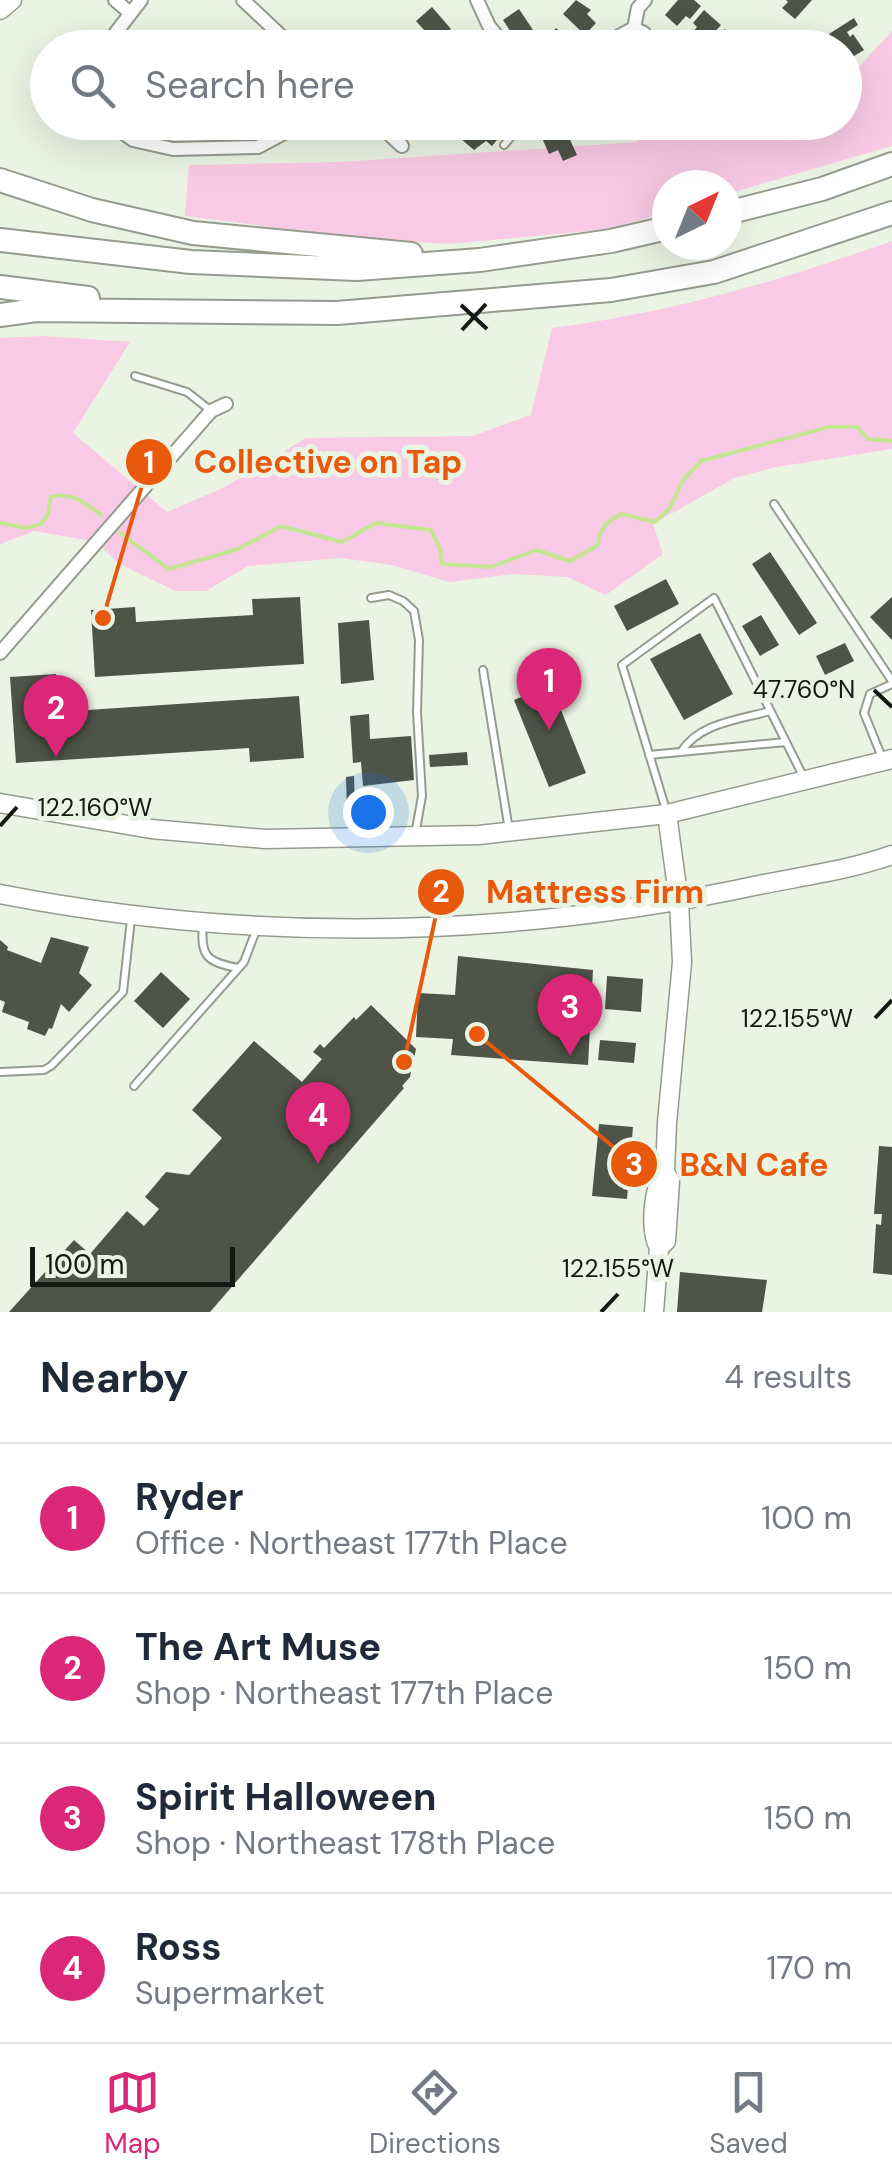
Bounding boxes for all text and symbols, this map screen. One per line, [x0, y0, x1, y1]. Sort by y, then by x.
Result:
search box [30, 30, 862, 140]
icon: search [65, 58, 120, 113]
text: Search here [145, 60, 355, 110]
north arrow [652, 170, 742, 260]
callout: Collective on Tap [124, 431, 482, 493]
text: Collective on Tap [194, 441, 462, 483]
text: 1 [144, 443, 154, 482]
pin: 1 [516, 648, 582, 730]
text: 47.760°N [753, 673, 855, 706]
pin: 2 [23, 674, 88, 757]
your location [343, 787, 394, 838]
text: 122.160°W [38, 791, 152, 824]
callout: Mattress Firm [416, 861, 724, 923]
text: Mattress Firm [486, 871, 704, 913]
text: 2 [432, 872, 450, 911]
pin: 3 [538, 974, 602, 1056]
text: 122.155°W [741, 1002, 853, 1035]
pin: 4 [286, 1082, 350, 1164]
callout: B&N Cafe [609, 1133, 848, 1195]
text: B&N Cafe [679, 1144, 829, 1186]
text: 3 [625, 1145, 643, 1184]
scale bar [30, 1242, 235, 1286]
text: 100 m [45, 1246, 124, 1283]
text: 122.155°W [562, 1252, 674, 1285]
text: Nearby [40, 1350, 189, 1405]
text: 4 results [725, 1356, 852, 1398]
text: Ryder [135, 1472, 244, 1522]
text: 1 [67, 1497, 78, 1539]
text: 100 m [761, 1497, 852, 1539]
text: Office · Northeast 177th Place [135, 1522, 568, 1564]
text: The Art Muse [135, 1622, 381, 1672]
text: 2 [63, 1647, 82, 1689]
text: 150 m [764, 1647, 852, 1689]
text: Shop · Northeast 177th Place [135, 1672, 553, 1714]
text: Spirit Halloween [135, 1772, 437, 1822]
text: 3 [63, 1797, 82, 1839]
text: 150 m [764, 1797, 852, 1839]
text: Shop · Northeast 178th Place [135, 1822, 555, 1864]
text: Ross [135, 1922, 221, 1972]
text: 4 [62, 1947, 83, 1989]
text: 170 m [766, 1947, 852, 1989]
text: Supermarket [135, 1972, 325, 2014]
tab: Map [104, 2065, 161, 2162]
tab: Directions [369, 2065, 501, 2162]
tab: Saved [709, 2065, 788, 2162]

